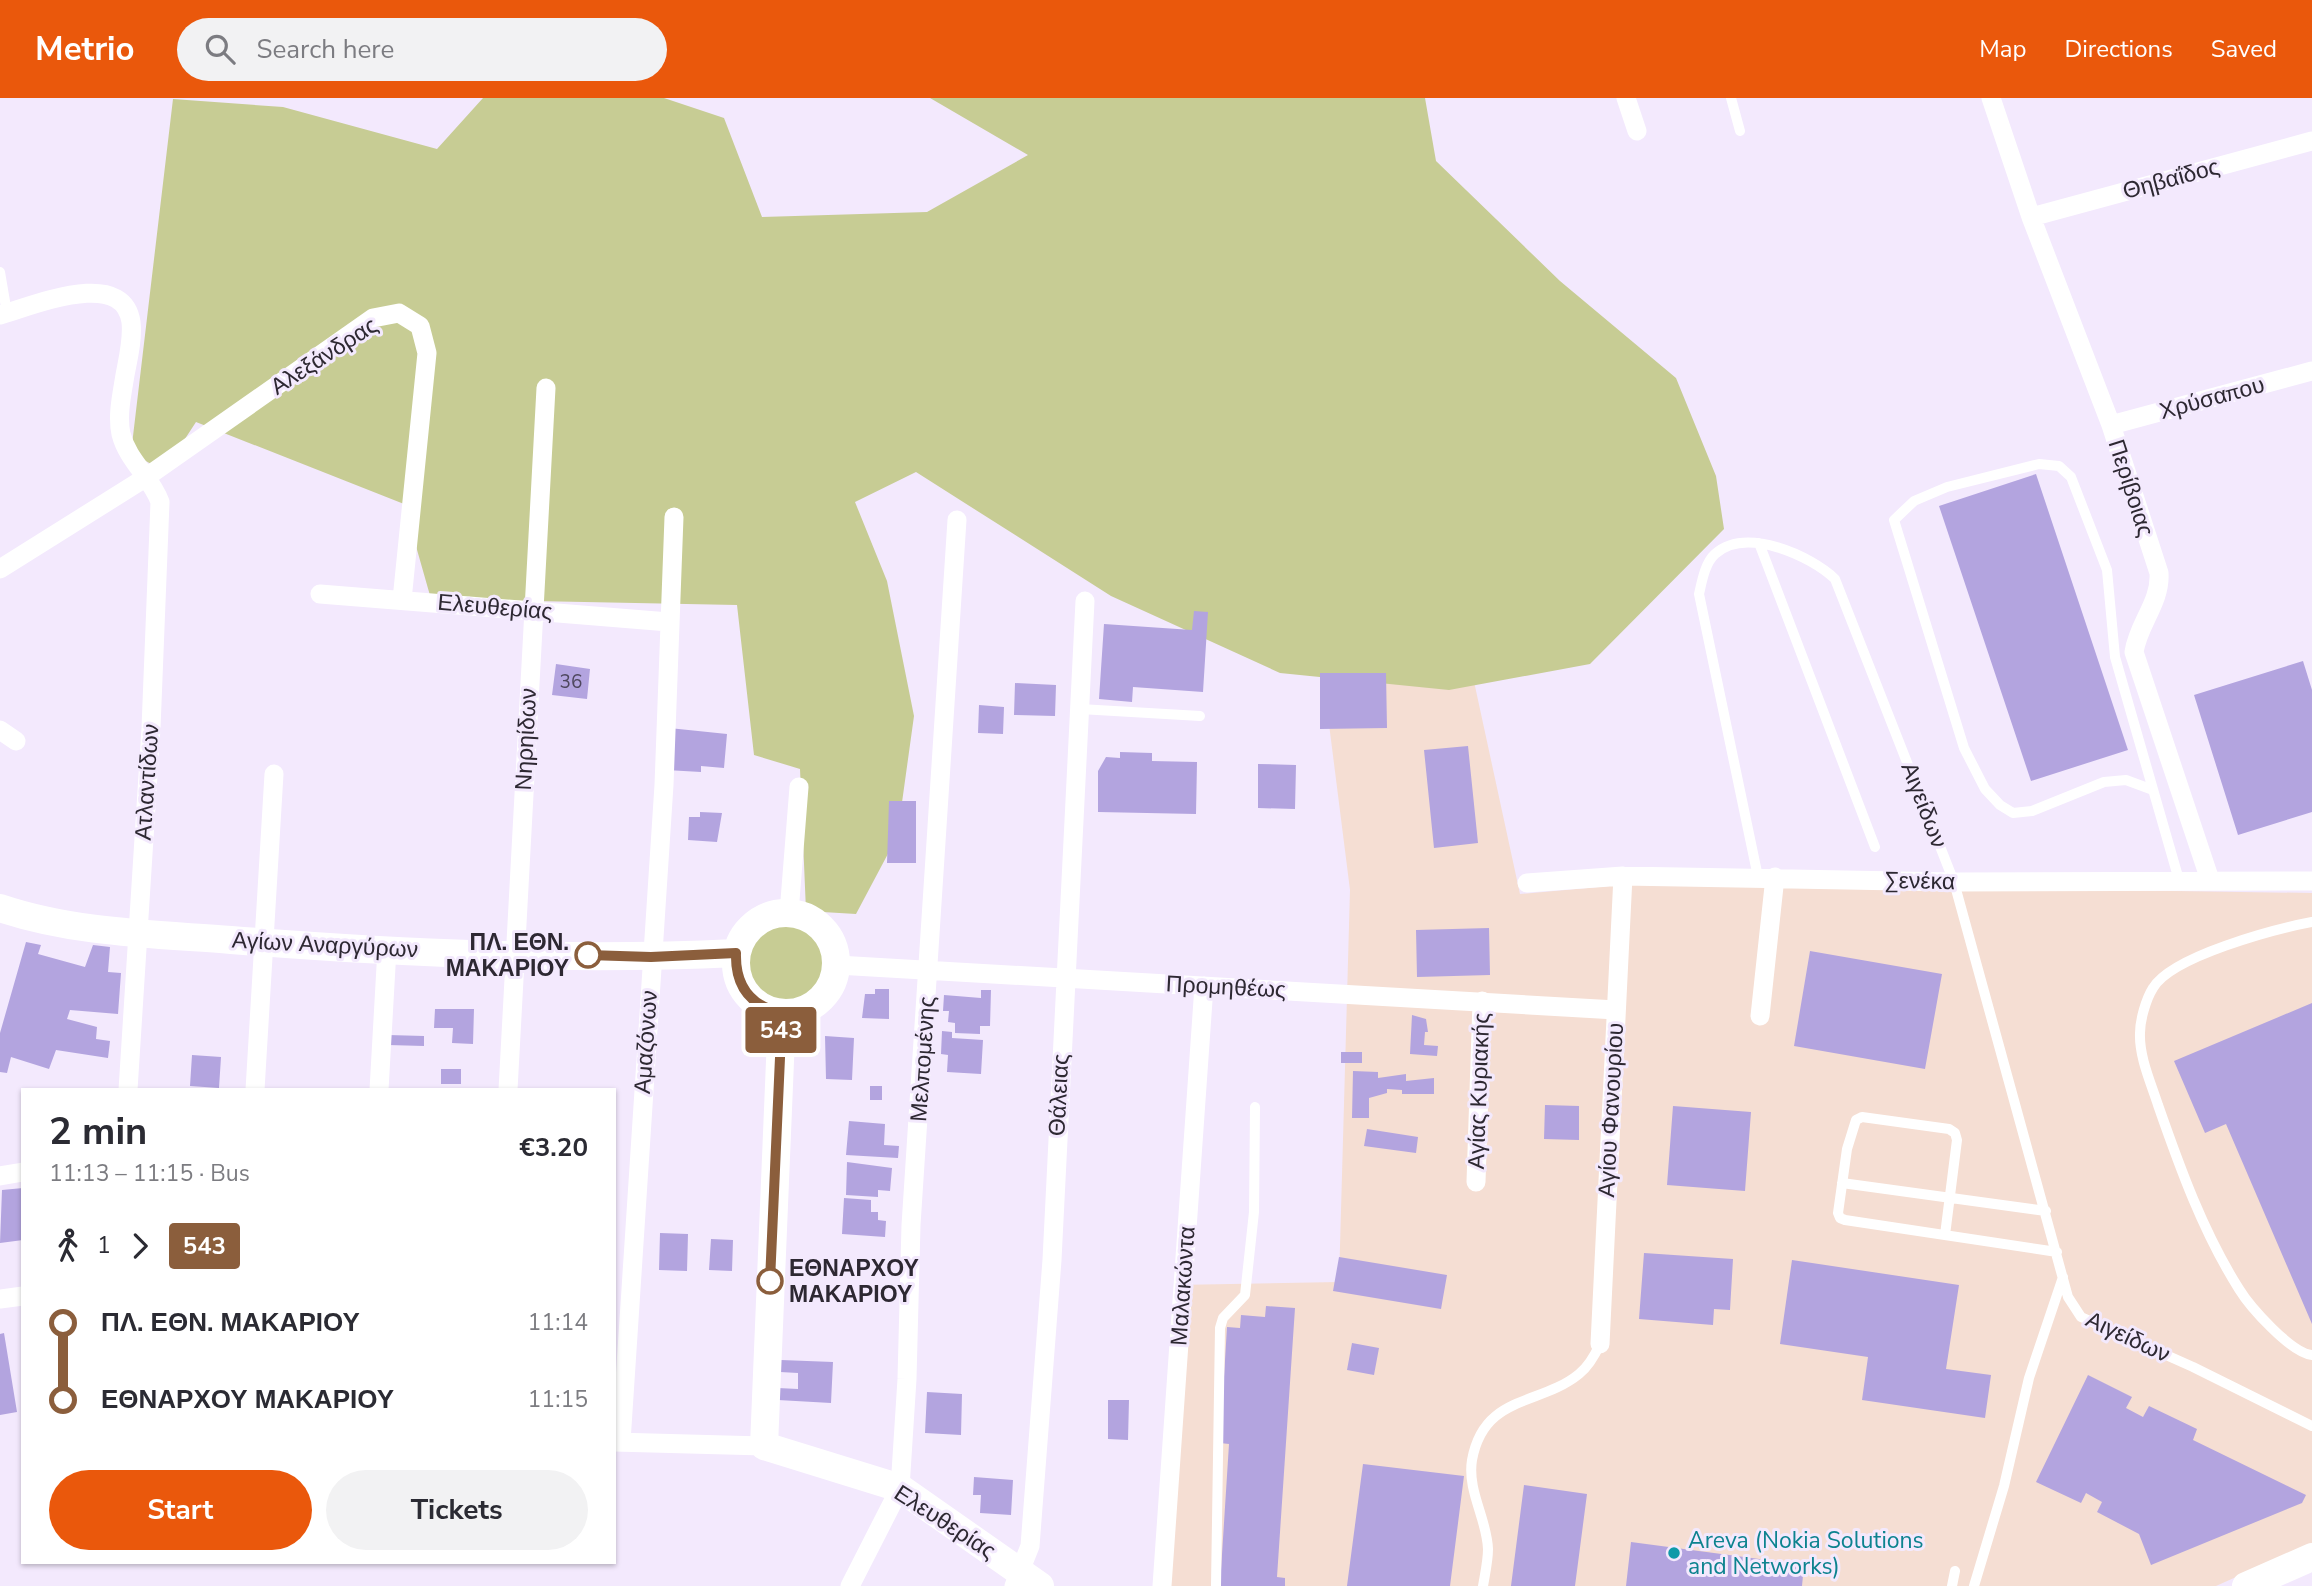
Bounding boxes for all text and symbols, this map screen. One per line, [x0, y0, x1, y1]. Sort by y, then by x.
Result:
search box [177, 18, 667, 81]
text: Metrio [35, 27, 135, 72]
icon: search [201, 30, 239, 68]
text: Search here [257, 32, 394, 67]
text: Map [1979, 33, 2026, 65]
text: Directions [2064, 33, 2173, 65]
text: Saved [2211, 33, 2277, 65]
street label: Θηβαΐδος [2119, 151, 2223, 207]
street label: Αλεξάνδρας [264, 310, 384, 402]
street label: Χρύσαπου [2156, 369, 2268, 427]
street label: Περίβοιας [2101, 435, 2161, 541]
street label: Ελευθερίας [436, 587, 554, 627]
house number: 36 [560, 669, 582, 695]
street label: Νηρηίδων [508, 687, 544, 791]
street label: Ατλαντίδων [127, 723, 167, 841]
street label: Αιγείδων [1893, 758, 1955, 852]
street label: Σενέκα [1885, 865, 1955, 897]
street label: Αγίων Αναργύρων [231, 925, 419, 965]
place label: ΠΛ. ΕΘΝ. ΜΑΚΑΡΙΟΥ [446, 927, 569, 984]
marker: ΠΛ. ΕΘΝ. ΜΑΚΑΡΙΟΥ [575, 942, 601, 968]
street label: Προμηθέως [1165, 968, 1287, 1006]
street label: Αμαζόνων [627, 989, 665, 1095]
street label: Μελπομένης [903, 995, 943, 1123]
line badge: 543 [741, 1007, 821, 1053]
street label: Αγίας Κυριακής [1461, 1012, 1497, 1170]
text: 543 [759, 1014, 803, 1046]
street label: Αγίου Φανουρίου [1591, 1022, 1631, 1198]
street label: Θάλειας [1041, 1053, 1077, 1137]
text: 2 min [49, 1106, 147, 1157]
text: €3.20 [519, 1130, 588, 1165]
text: 11:13 – 11:15 · Bus [49, 1158, 250, 1189]
street label: Μαλακώντα [1163, 1225, 1203, 1347]
icon: walk [49, 1227, 87, 1265]
icon: forward [121, 1227, 159, 1265]
text: 1 [97, 1230, 111, 1261]
text: 543 [183, 1230, 226, 1262]
place label: ΕΘΝΑΡΧΟΥ ΜΑΚΑΡΙΟΥ [789, 1253, 919, 1310]
marker: ΕΘΝΑΡΧΟΥ ΜΑΚΑΡΙΟΥ [757, 1268, 783, 1294]
street label: Αιγείδων [2081, 1304, 2175, 1370]
text: ΠΛ. ΕΘΝ. ΜΑΚΑΡΙΟΥ [101, 1305, 360, 1340]
text: 11:14 [528, 1307, 588, 1338]
text: ΕΘΝΑΡΧΟΥ ΜΑΚΑΡΙΟΥ [101, 1382, 394, 1417]
text: 11:15 [528, 1384, 588, 1415]
button: Start [49, 1470, 312, 1550]
button: Tickets [326, 1470, 588, 1550]
street label: Ελευθερίας [888, 1478, 1002, 1566]
place label: Areva (Nokia Solutions and Networks) [1688, 1525, 1924, 1582]
marker: Areva (Nokia Solutions and Networks) [1666, 1545, 1682, 1561]

